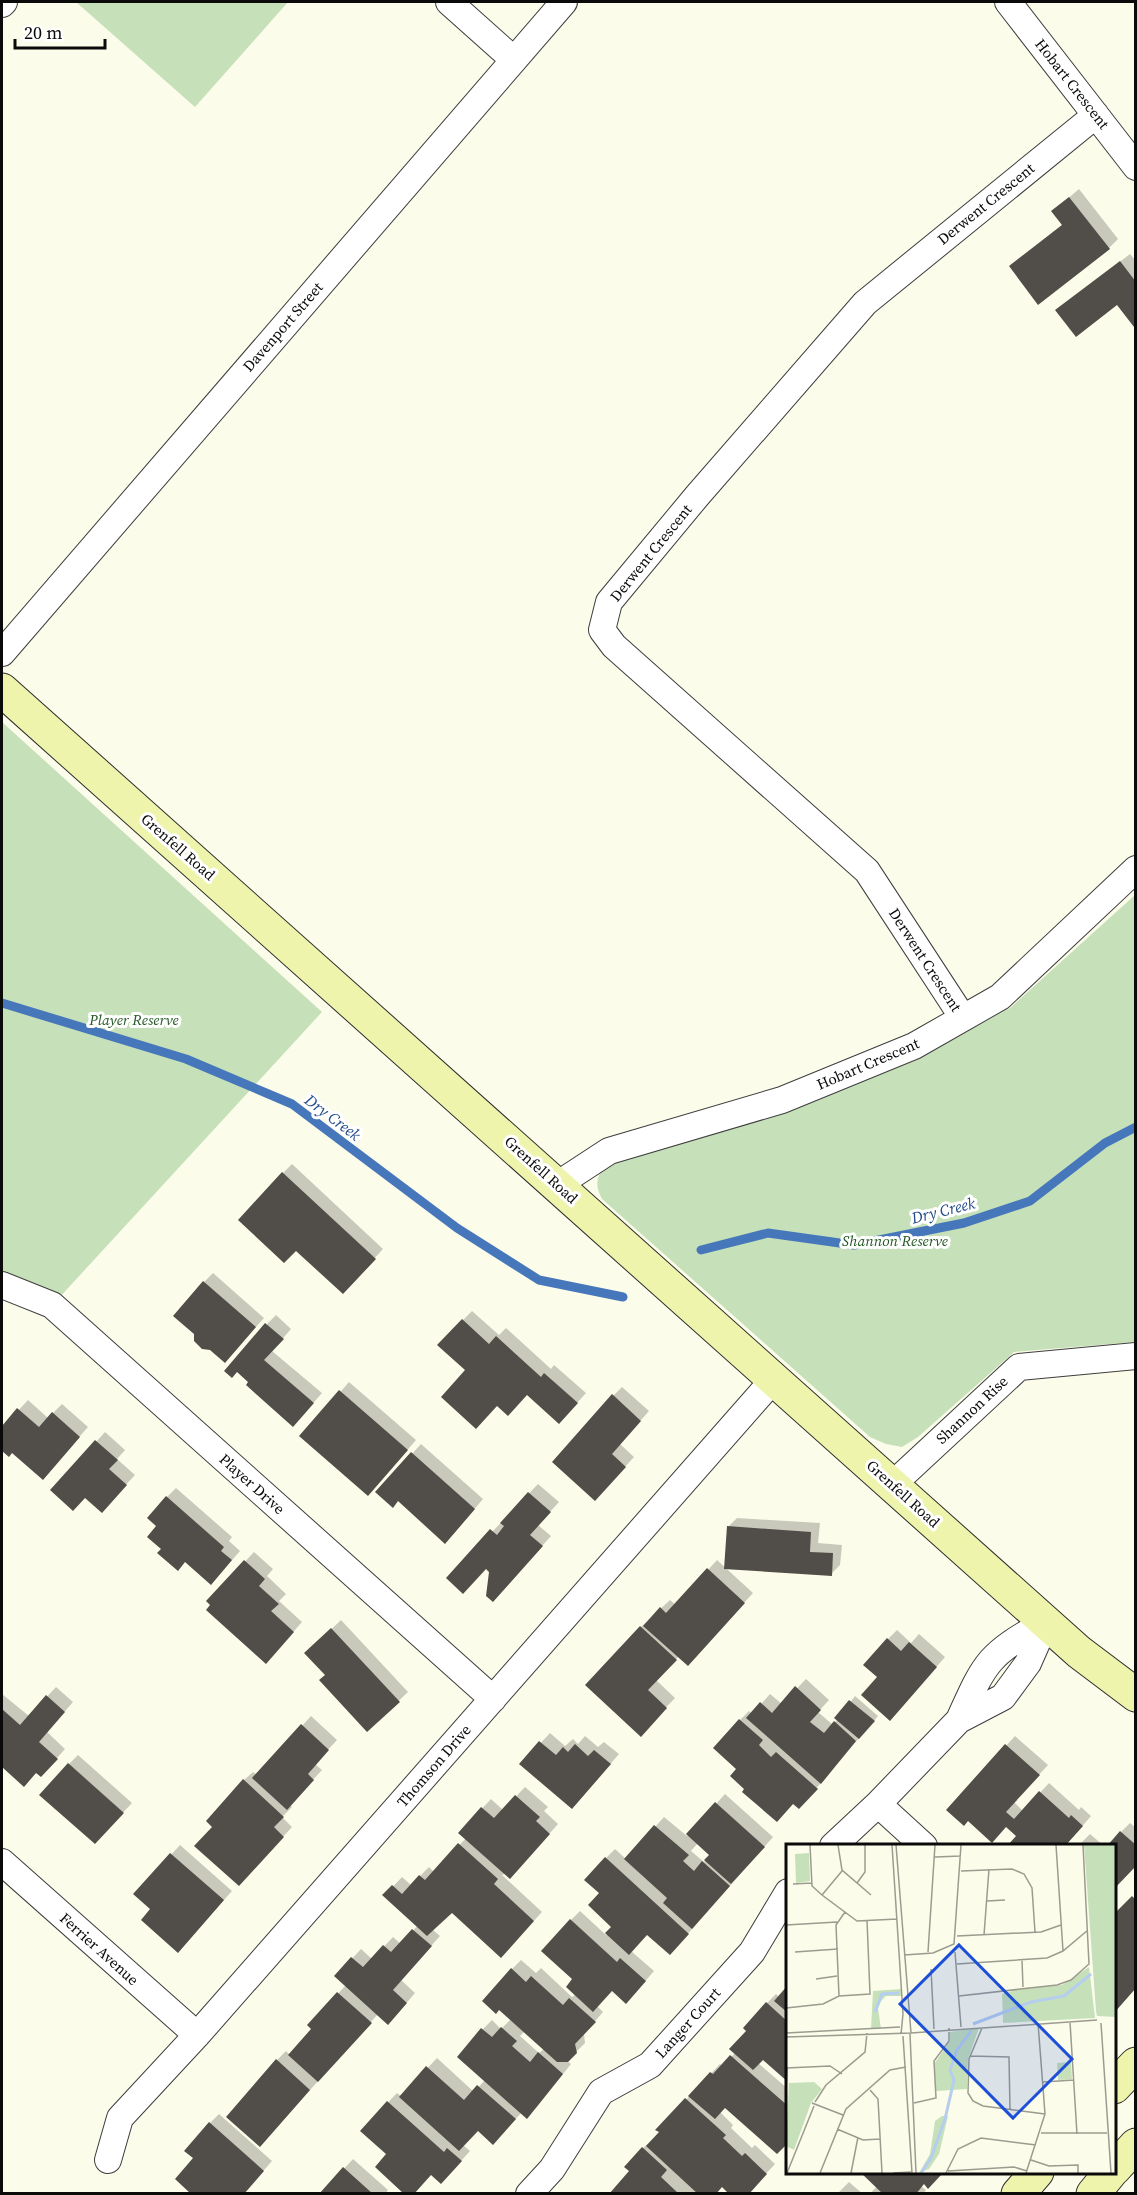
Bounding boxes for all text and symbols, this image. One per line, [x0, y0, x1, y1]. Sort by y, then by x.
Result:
scale bar [15, 12, 105, 50]
text: 20 m [24, 20, 62, 45]
street label: Hobart Crescent [1030, 34, 1114, 133]
street label: Derwent Crescent [933, 158, 1039, 249]
street label: Davenport Street [238, 277, 328, 376]
street label: Derwent Crescent [605, 499, 697, 606]
street label: Grenfell Road [137, 808, 220, 885]
street label: Derwent Crescent [884, 904, 967, 1016]
park label: Player Reserve [88, 1009, 179, 1030]
street label: Hobart Crescent [813, 1032, 922, 1095]
water label: Dry Creek [300, 1088, 366, 1146]
street label: Grenfell Road [500, 1131, 583, 1209]
water label: Dry Creek [908, 1191, 978, 1229]
park label: Shannon Reserve [842, 1230, 948, 1251]
street label: Shannon Rise [931, 1371, 1013, 1449]
street label: Player Drive [215, 1448, 290, 1519]
street label: Grenfell Road [862, 1455, 945, 1533]
street label: Thomson Drive [392, 1720, 476, 1812]
inset map [786, 1844, 1116, 2174]
street label: Ferrier Avenue [55, 1907, 144, 1990]
street label: Langer Court [650, 1983, 725, 2063]

